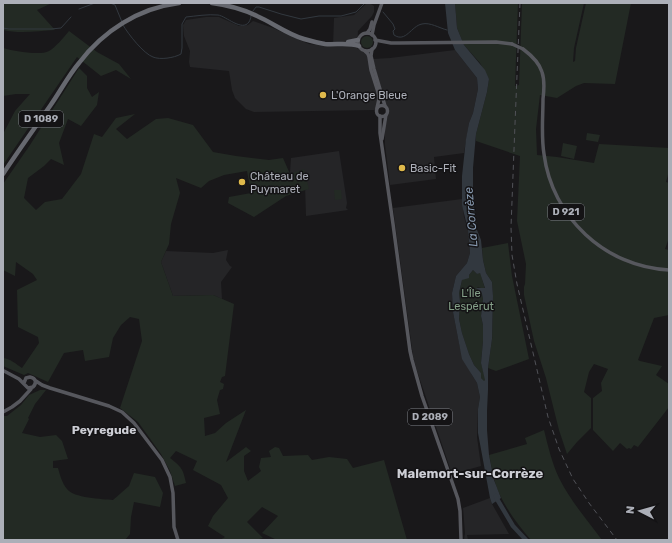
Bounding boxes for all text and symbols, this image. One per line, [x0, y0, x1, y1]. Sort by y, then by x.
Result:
place label: L'Orange Bleue [331, 89, 407, 102]
marker: L'Orange Bleue [318, 90, 328, 100]
road number: D 1089 [19, 111, 63, 127]
place label: Basic-Fit [410, 162, 457, 175]
marker: Basic-Fit [397, 163, 407, 173]
place label: Château de Puymaret [250, 170, 309, 196]
marker: Château de Puymaret [237, 177, 247, 187]
water label: La Corrèze [461, 186, 481, 248]
road number: D 921 [548, 204, 584, 220]
park label: L'Île Lespérut [448, 287, 495, 313]
road number: D 2089 [408, 409, 452, 425]
district label: Peyregude [72, 423, 136, 437]
district label: Malemort-sur-Corrèze [397, 466, 544, 481]
north arrow [620, 491, 660, 531]
text: N [624, 505, 637, 515]

